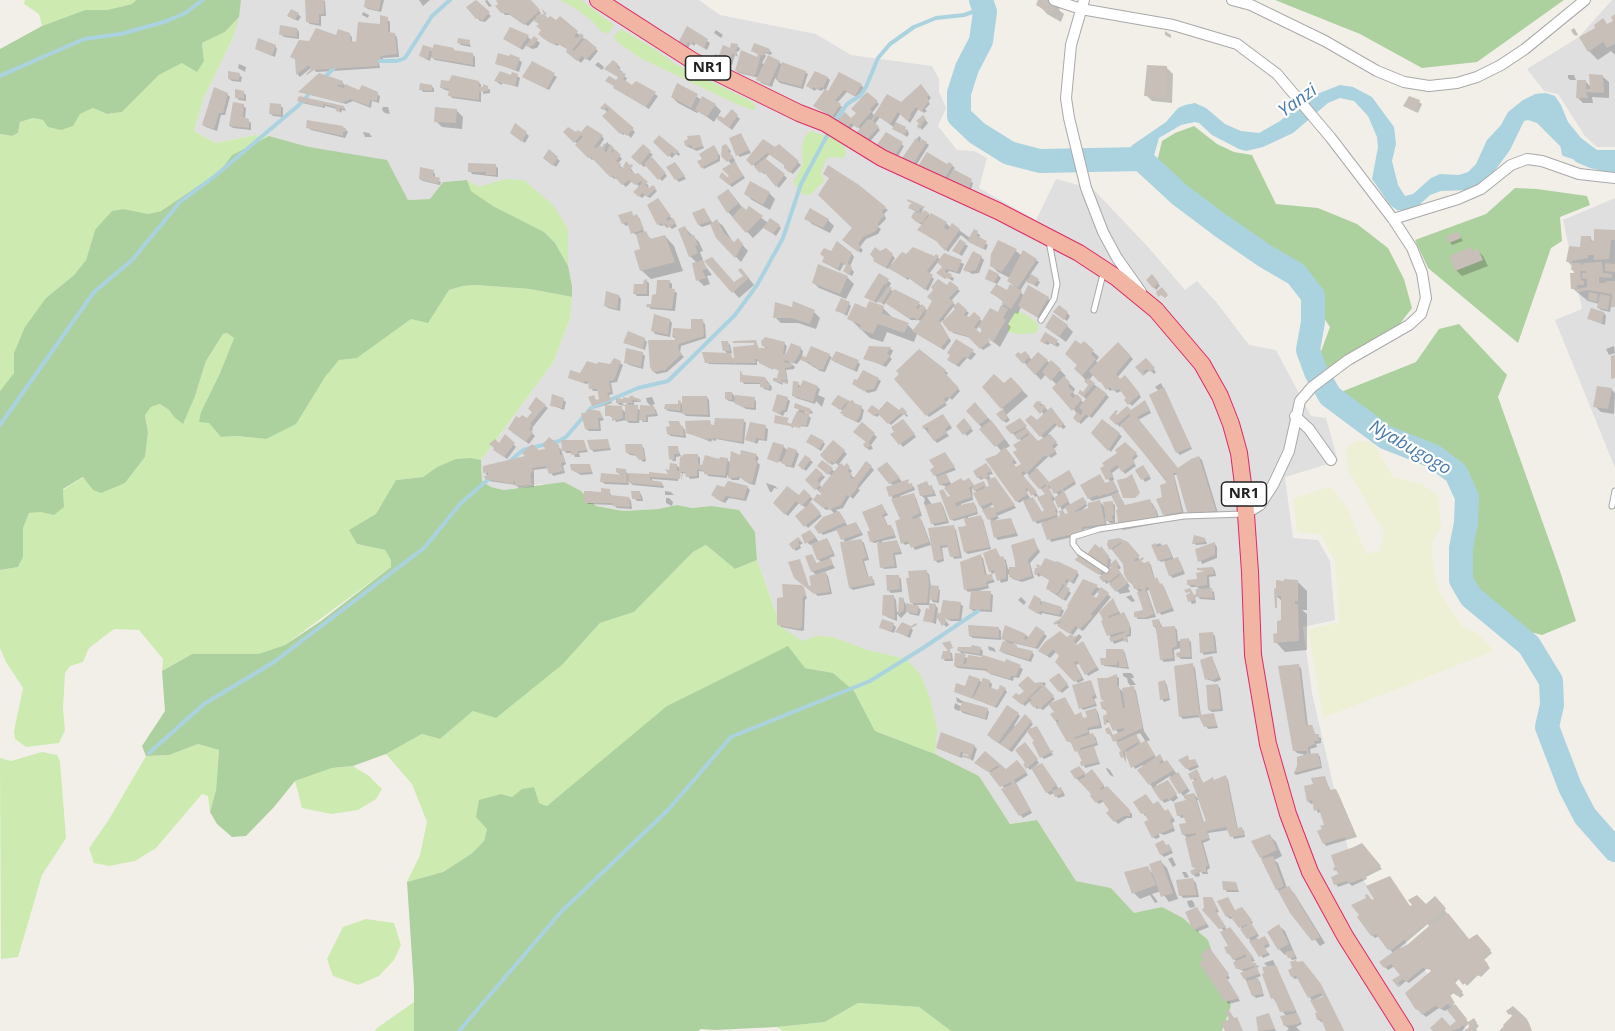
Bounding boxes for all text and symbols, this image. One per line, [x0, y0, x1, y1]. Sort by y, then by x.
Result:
road number: NR1 [686, 56, 730, 80]
water label: Yanzi [1275, 80, 1321, 122]
water label: Nyabugogo [1365, 416, 1455, 480]
road number: NR1 [1222, 482, 1266, 506]

